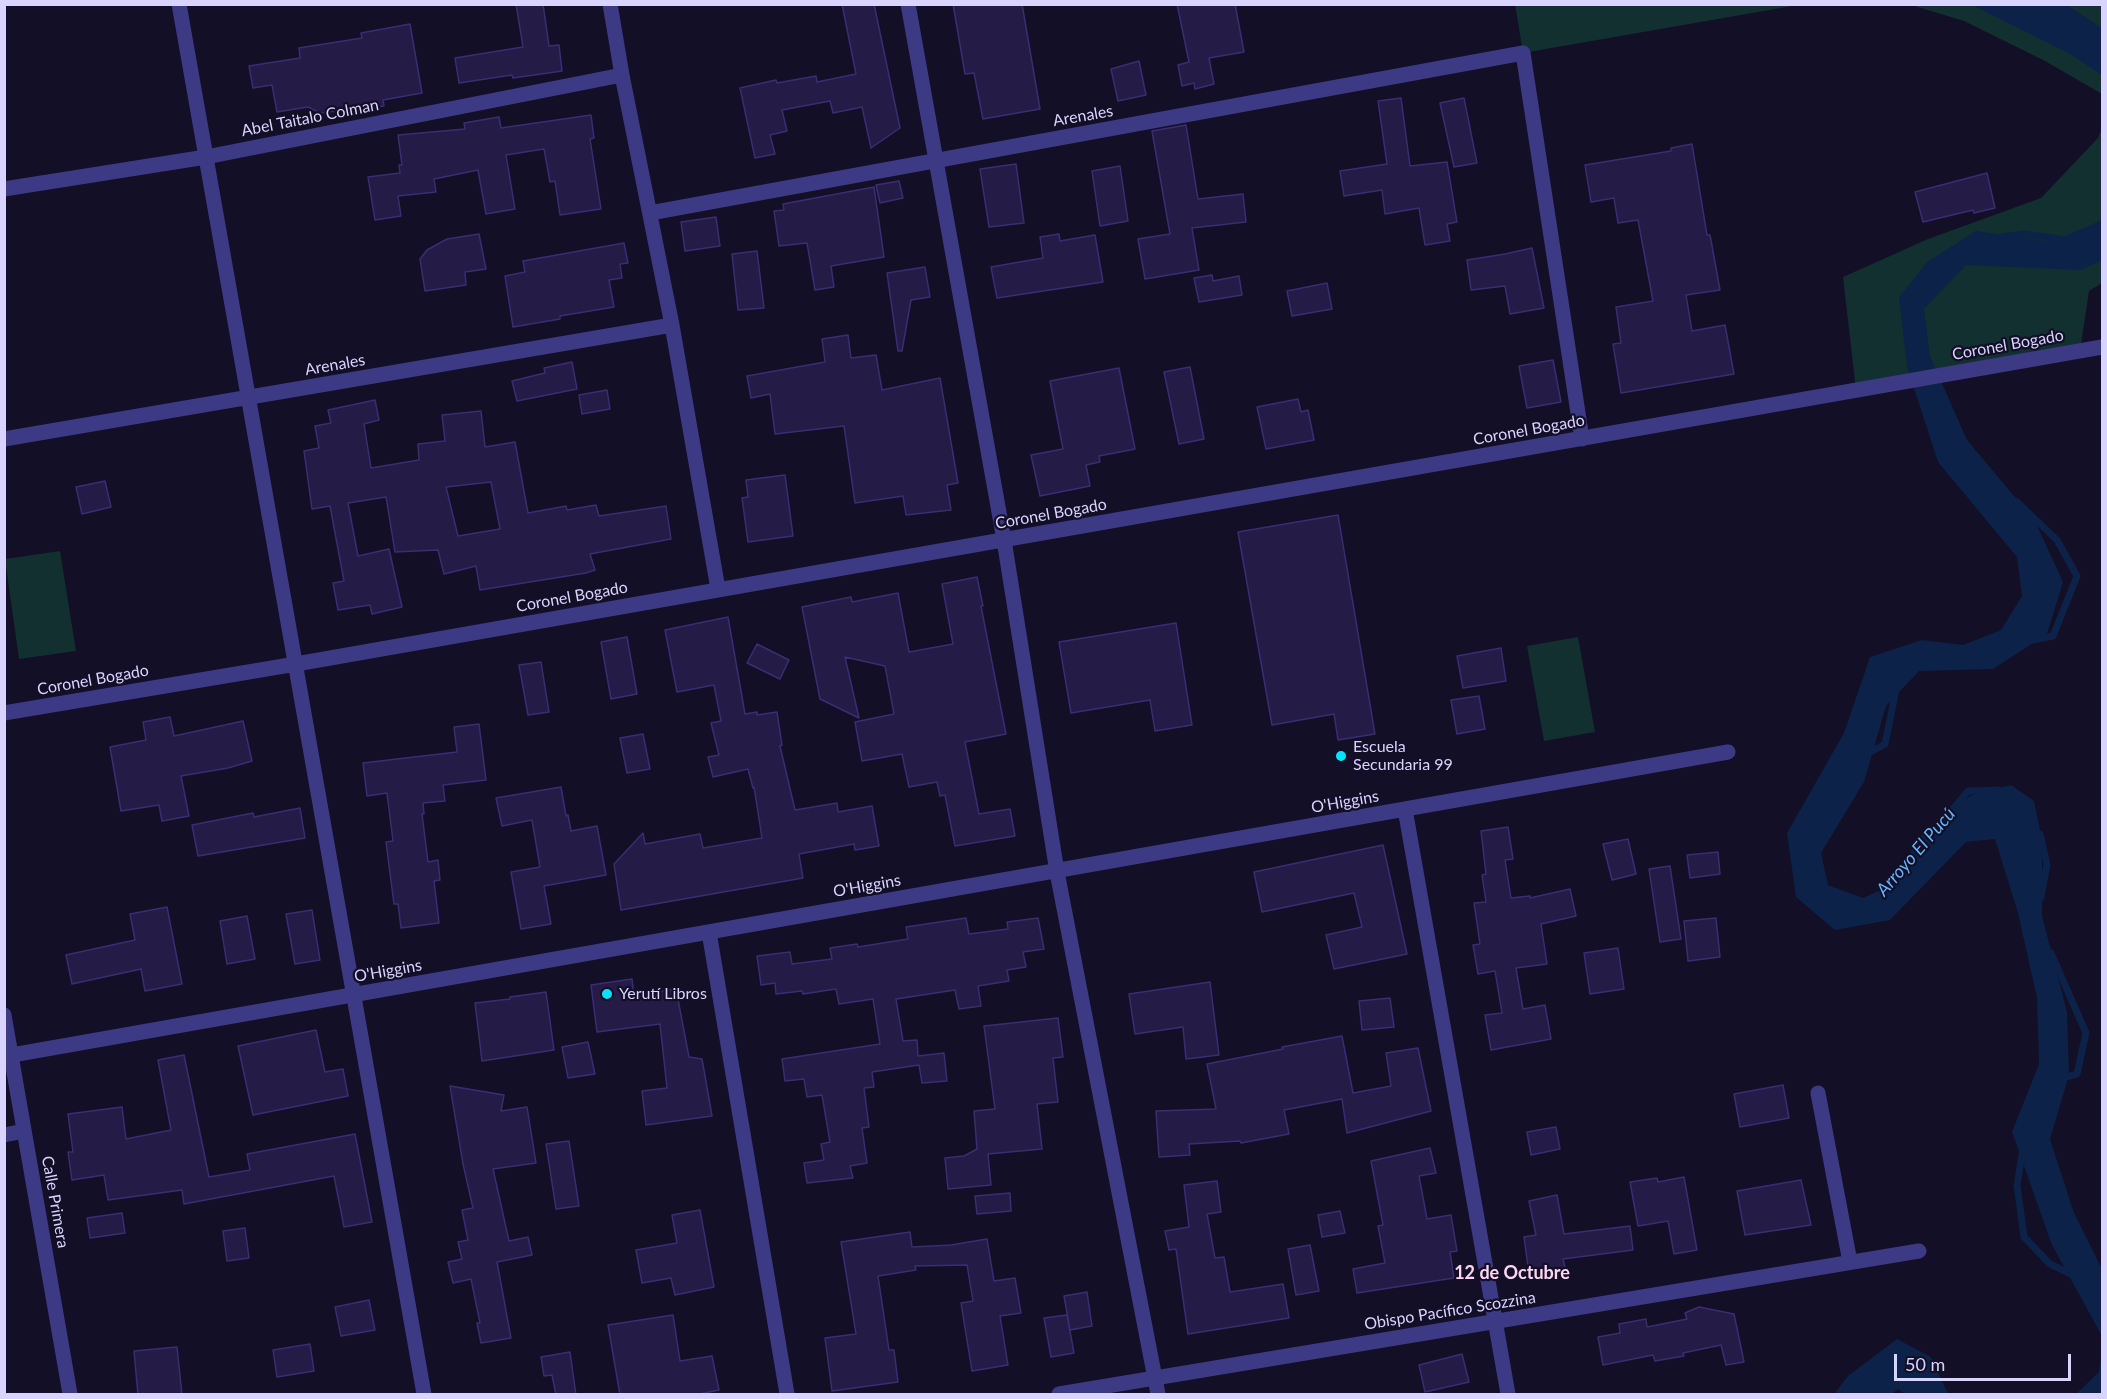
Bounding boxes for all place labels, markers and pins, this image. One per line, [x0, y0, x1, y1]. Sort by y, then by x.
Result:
place label: Escuela Secundaria 99 [1353, 737, 1453, 775]
marker: Escuela Secundaria 99 [1334, 749, 1348, 763]
place label: Yerutí Libros [619, 984, 707, 1004]
marker: Yerutí Libros [600, 987, 614, 1001]

